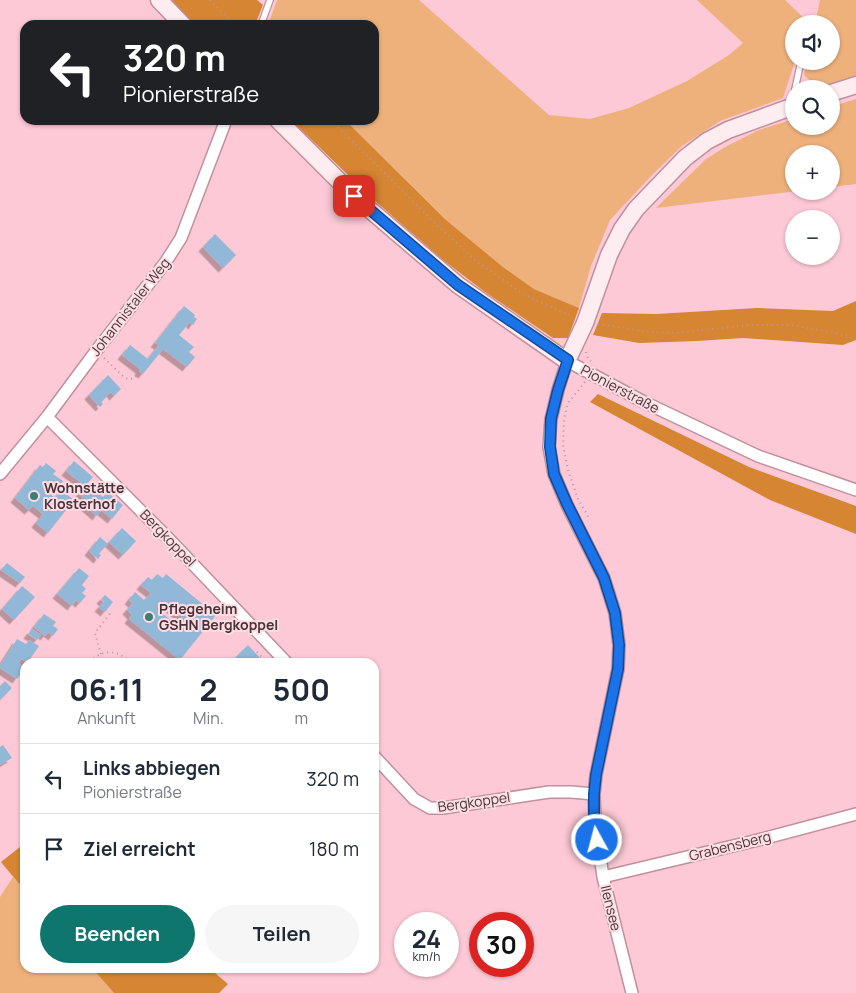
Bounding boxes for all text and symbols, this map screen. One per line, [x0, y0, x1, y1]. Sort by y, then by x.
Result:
map controls [785, 15, 840, 265]
button: sound [785, 15, 840, 70]
text: 320 m [123, 34, 226, 82]
icon: left [40, 40, 105, 105]
text: Pionierstraße [123, 79, 259, 109]
button: search [785, 80, 840, 135]
button: + [785, 145, 840, 200]
pin [333, 175, 375, 217]
icon: arrive [340, 182, 368, 210]
button: − [785, 210, 840, 265]
street label: Johannistaler Weg [85, 254, 174, 360]
street label: Pionierstraße [578, 360, 663, 417]
place label: Wohnstätte Klosterhof [44, 478, 124, 513]
marker: Wohnstätte Klosterhof [28, 490, 40, 502]
street label: Bergkoppel [136, 505, 201, 570]
place label: Pflegeheim GSHN Bergkoppel [159, 599, 278, 634]
marker: Pflegeheim GSHN Bergkoppel [143, 611, 155, 623]
text: 06:11 [69, 669, 144, 710]
text: 2 [199, 669, 217, 710]
text: 500 [273, 669, 330, 710]
text: Ankunft [77, 707, 136, 729]
text: Min. [193, 707, 224, 729]
text: m [295, 707, 308, 729]
text: Links abbiegen [83, 755, 220, 781]
icon: left [40, 765, 68, 793]
text: 320 m [306, 766, 359, 792]
text: Pionierstraße [83, 781, 182, 803]
street label: Bergkoppel [436, 787, 511, 816]
position arrow [570, 813, 622, 865]
street label: Grabensberg [687, 826, 773, 865]
icon: arrive [40, 835, 68, 863]
text: Ziel erreicht [83, 836, 196, 862]
text: 180 m [309, 836, 359, 862]
street label: Ilensee [597, 883, 626, 933]
button: Beenden [40, 905, 195, 963]
button: Teilen [205, 905, 359, 963]
speed limit sign: 30 [469, 912, 534, 977]
text: 24 [412, 921, 441, 956]
text: km/h [413, 948, 440, 965]

